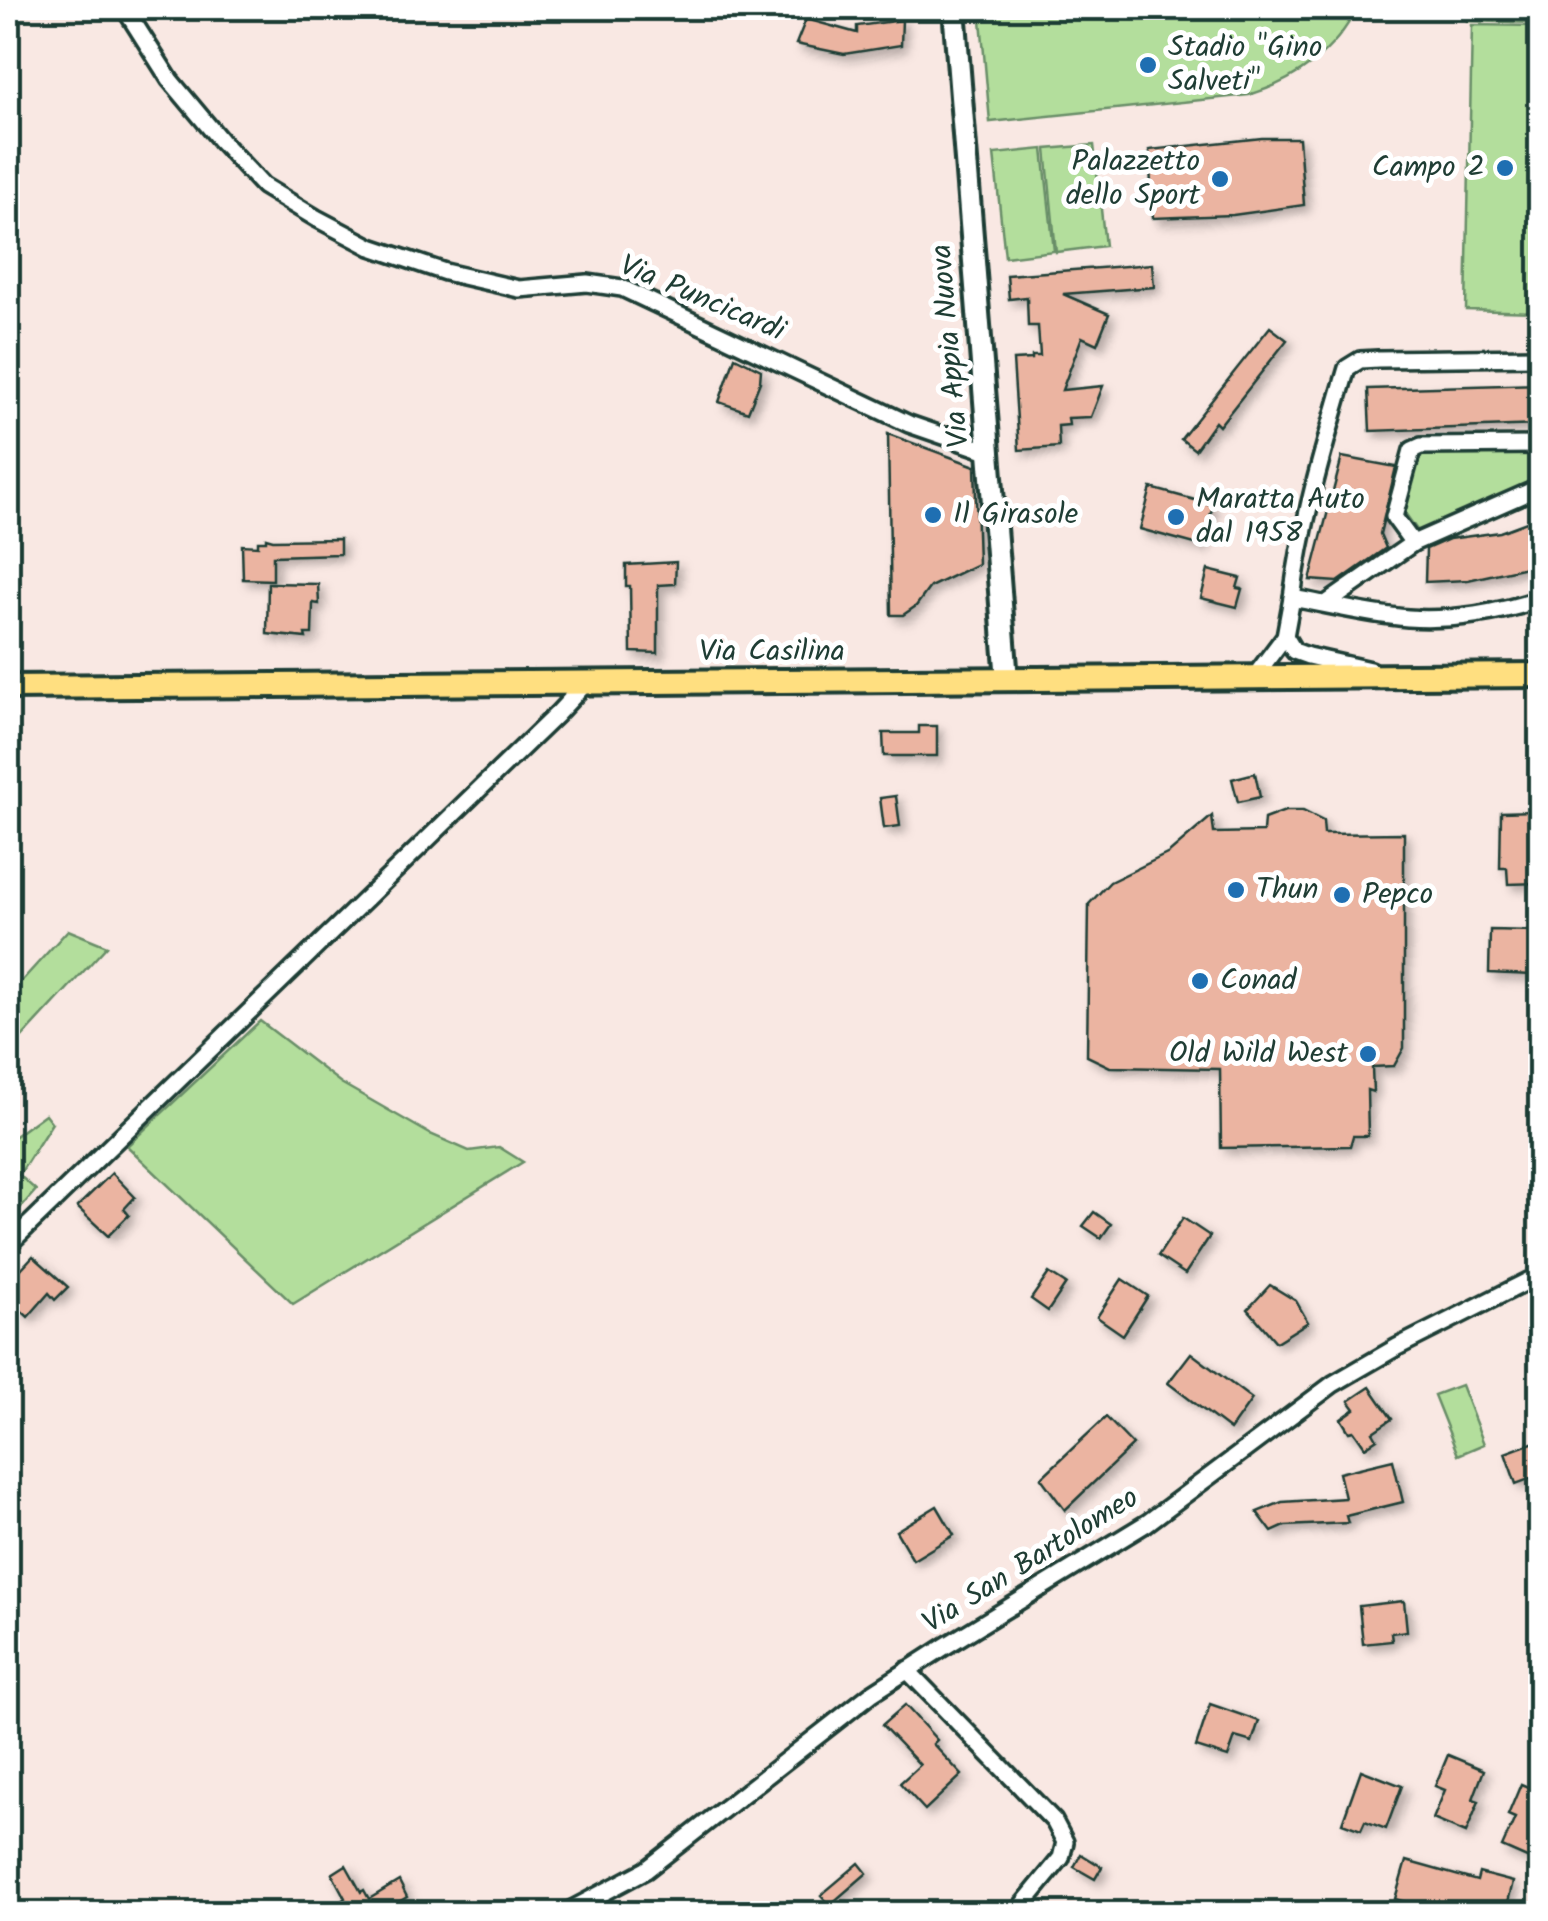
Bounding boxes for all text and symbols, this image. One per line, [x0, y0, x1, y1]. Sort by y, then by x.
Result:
place label: Stadio "Gino Salveti" [1168, 24, 1322, 106]
marker: Stadio "Gino Salveti" [1137, 54, 1159, 76]
place label: Palazzetto dello Sport [1066, 138, 1200, 220]
place label: Campo 2 [1372, 144, 1485, 192]
marker: Campo 2 [1494, 157, 1516, 179]
marker: Palazzetto dello Sport [1209, 168, 1231, 190]
street label: Via Appia Nuova [918, 242, 984, 450]
street label: Via Puncicardi [612, 243, 794, 356]
place label: Maratta Auto dal 1958 [1196, 476, 1365, 558]
place label: Il Girasole [953, 491, 1078, 539]
marker: Il Girasole [922, 504, 944, 526]
marker: Maratta Auto dal 1958 [1165, 506, 1187, 528]
street label: Via Casilina [699, 628, 845, 676]
place label: Thun [1256, 866, 1319, 914]
place label: Pepco [1362, 871, 1433, 919]
marker: Thun [1225, 879, 1247, 901]
marker: Pepco [1331, 884, 1353, 906]
place label: Conad [1220, 957, 1298, 1005]
marker: Conad [1189, 970, 1211, 992]
place label: Old Wild West [1169, 1030, 1348, 1078]
marker: Old Wild West [1357, 1043, 1379, 1065]
street label: Via San Bartolomeo [913, 1475, 1149, 1647]

